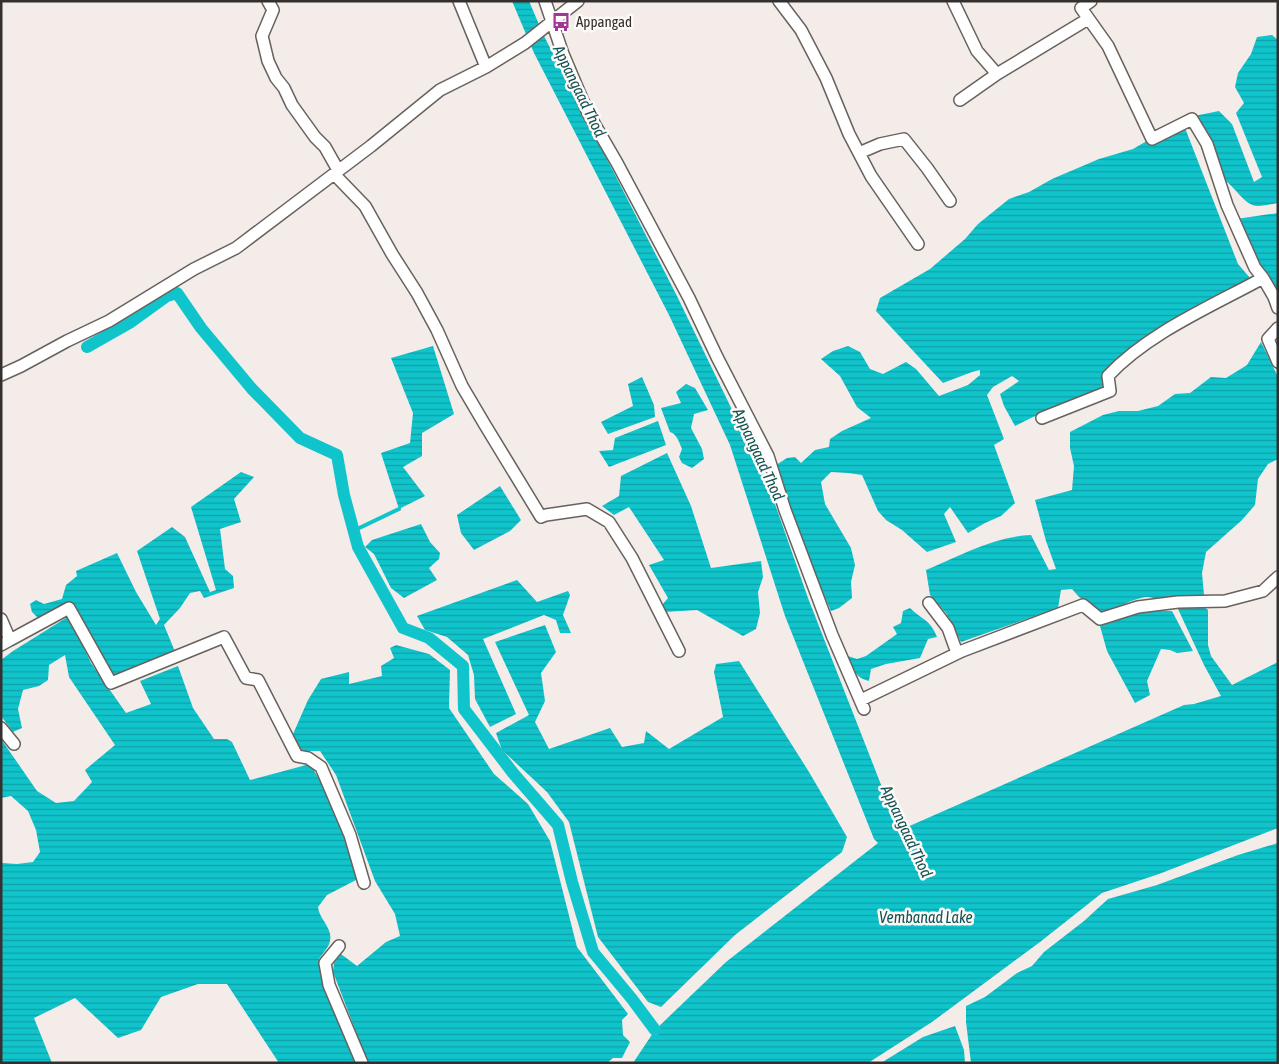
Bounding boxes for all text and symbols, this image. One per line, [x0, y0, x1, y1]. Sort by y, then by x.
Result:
bus stop icon: Appangad [550, 11, 572, 33]
place label: Appangad [576, 13, 632, 30]
water label: Appangaad Thod [549, 41, 610, 141]
water label: Appangaad Thod [728, 404, 788, 504]
water label: Appangaad Thod [876, 781, 936, 881]
water label: Vembanad Lake [879, 908, 973, 926]

